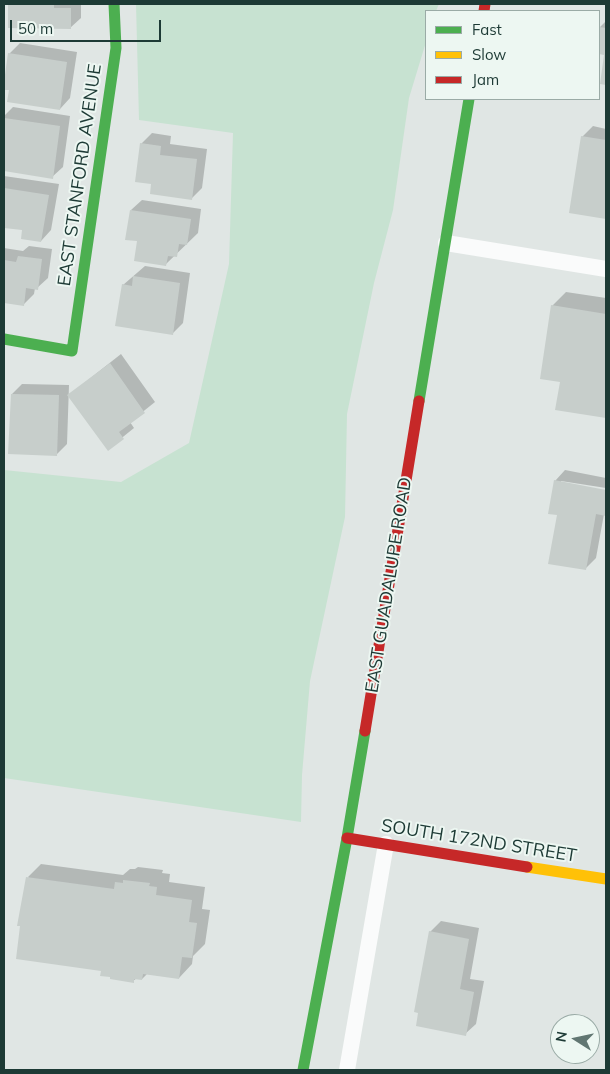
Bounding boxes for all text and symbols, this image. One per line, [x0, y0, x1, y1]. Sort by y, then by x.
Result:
scale bar [12, 10, 164, 42]
legend [425, 10, 600, 100]
text: 50 m [18, 19, 53, 38]
text: Fast [472, 20, 502, 39]
text: Slow [472, 45, 506, 64]
street label: EAST STANFORD AVENUE [54, 63, 106, 287]
text: Jam [472, 70, 499, 89]
street label: EAST GUADALUPE ROAD [361, 476, 417, 694]
street label: SOUTH 172ND STREET [380, 815, 578, 867]
north arrow [550, 1014, 600, 1064]
text: N [551, 1030, 571, 1043]

